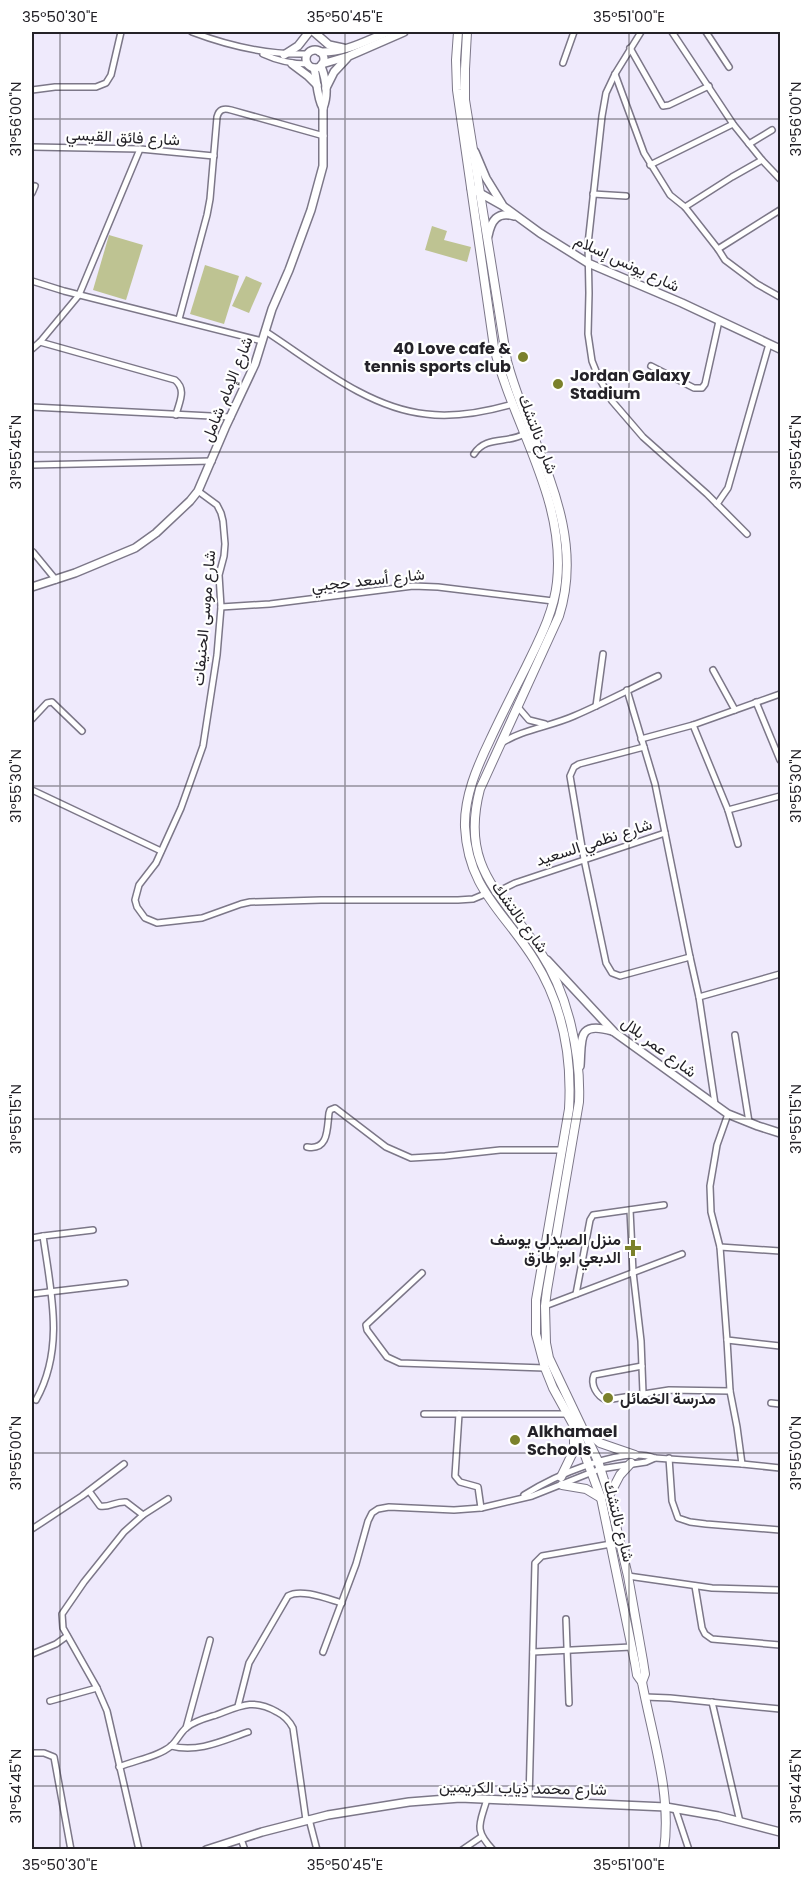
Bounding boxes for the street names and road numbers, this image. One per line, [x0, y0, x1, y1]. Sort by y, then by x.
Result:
street label: شارع فائق القيسي [65, 123, 181, 153]
street label: شارع يونس إسلام [571, 229, 683, 297]
street label: شارع الإمام شامل [195, 333, 259, 445]
street label: شارع نالتشك [512, 391, 564, 477]
street label: شارع موسى الحنيفات [187, 549, 221, 687]
street label: شارع أسعد حجبي [310, 563, 426, 599]
street label: شارع نظمي السعيد [533, 812, 656, 874]
street label: شارع نالتشك [486, 876, 554, 958]
street label: شارع عمر بلال [617, 1011, 701, 1083]
street label: شارع نالتشك [598, 1478, 640, 1564]
street label: شارع محمد ذياب الكريمين [439, 1775, 607, 1801]

